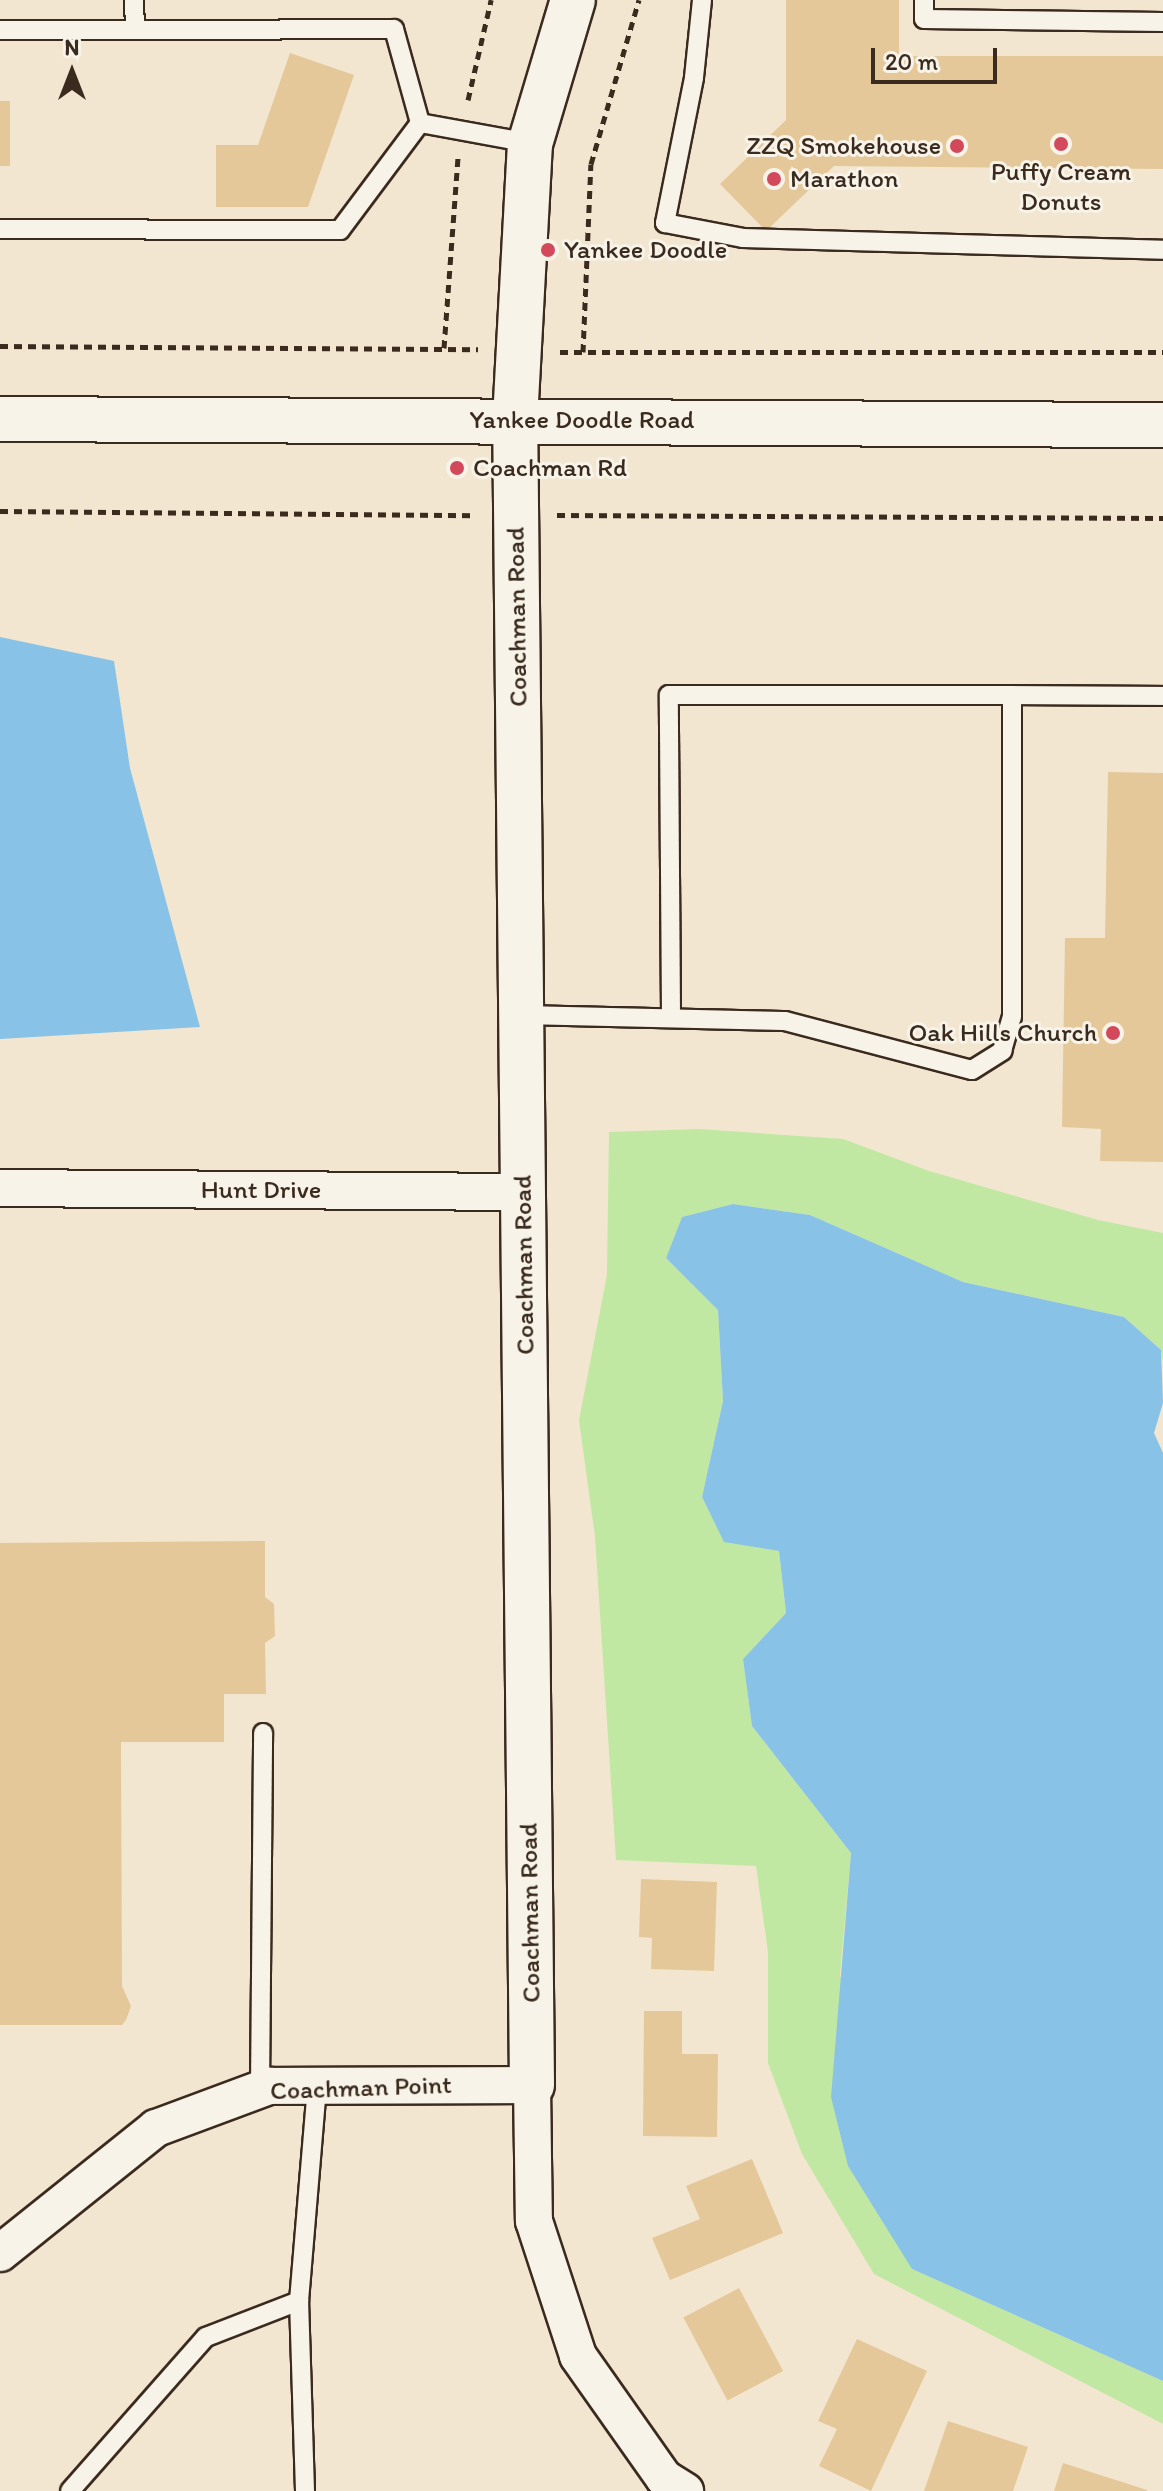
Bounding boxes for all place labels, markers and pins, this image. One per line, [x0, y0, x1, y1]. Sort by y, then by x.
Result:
place label: ZZQ Smokehouse [746, 130, 941, 162]
marker: Puffy Cream Donuts [1052, 135, 1070, 153]
marker: ZZQ Smokehouse [948, 137, 966, 155]
place label: Puffy Cream Donuts [991, 156, 1131, 218]
place label: Marathon [790, 163, 899, 195]
marker: Marathon [765, 170, 783, 188]
place label: Yankee Doodle [564, 234, 727, 266]
marker: Yankee Doodle [539, 241, 557, 259]
place label: Coachman Rd [473, 452, 627, 484]
marker: Coachman Rd [448, 459, 466, 477]
place label: Oak Hills Church [908, 1017, 1097, 1049]
marker: Oak Hills Church [1104, 1024, 1122, 1042]

